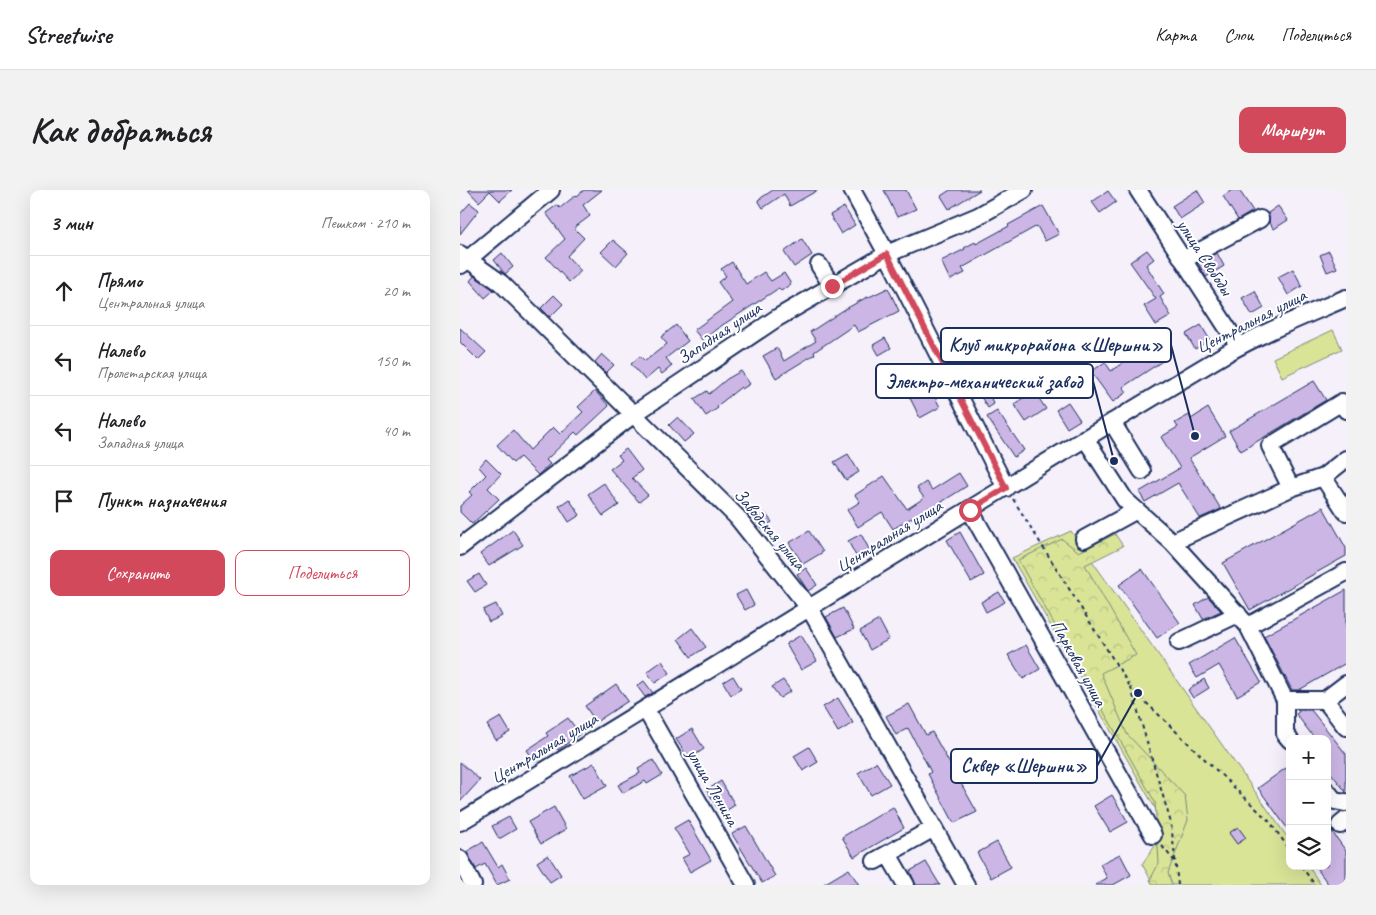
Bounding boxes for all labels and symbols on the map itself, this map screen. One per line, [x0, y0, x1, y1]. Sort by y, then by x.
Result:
street label: улица Свободы [1172, 214, 1239, 301]
route end [821, 275, 844, 298]
street label: Центральная улица [1192, 283, 1311, 358]
street label: Западная улица [673, 296, 766, 369]
callout: Клуб микрорайона «Шершни» [941, 328, 1171, 362]
text: Клуб микрорайона «Шершни» [949, 333, 1163, 357]
callout: Электро-механический завод [876, 364, 1093, 398]
text: Электро-механический завод [886, 370, 1084, 395]
street label: Заводская улица [730, 484, 811, 575]
street label: Центральная улица [832, 494, 947, 577]
route start [959, 499, 982, 522]
street label: Парковая улица [1046, 616, 1112, 711]
street label: Центральная улица [487, 707, 602, 788]
street label: улица Ленина [682, 744, 745, 831]
callout: Сквер «Шершни» [951, 749, 1097, 783]
text: Сквер «Шершни» [961, 754, 1087, 778]

